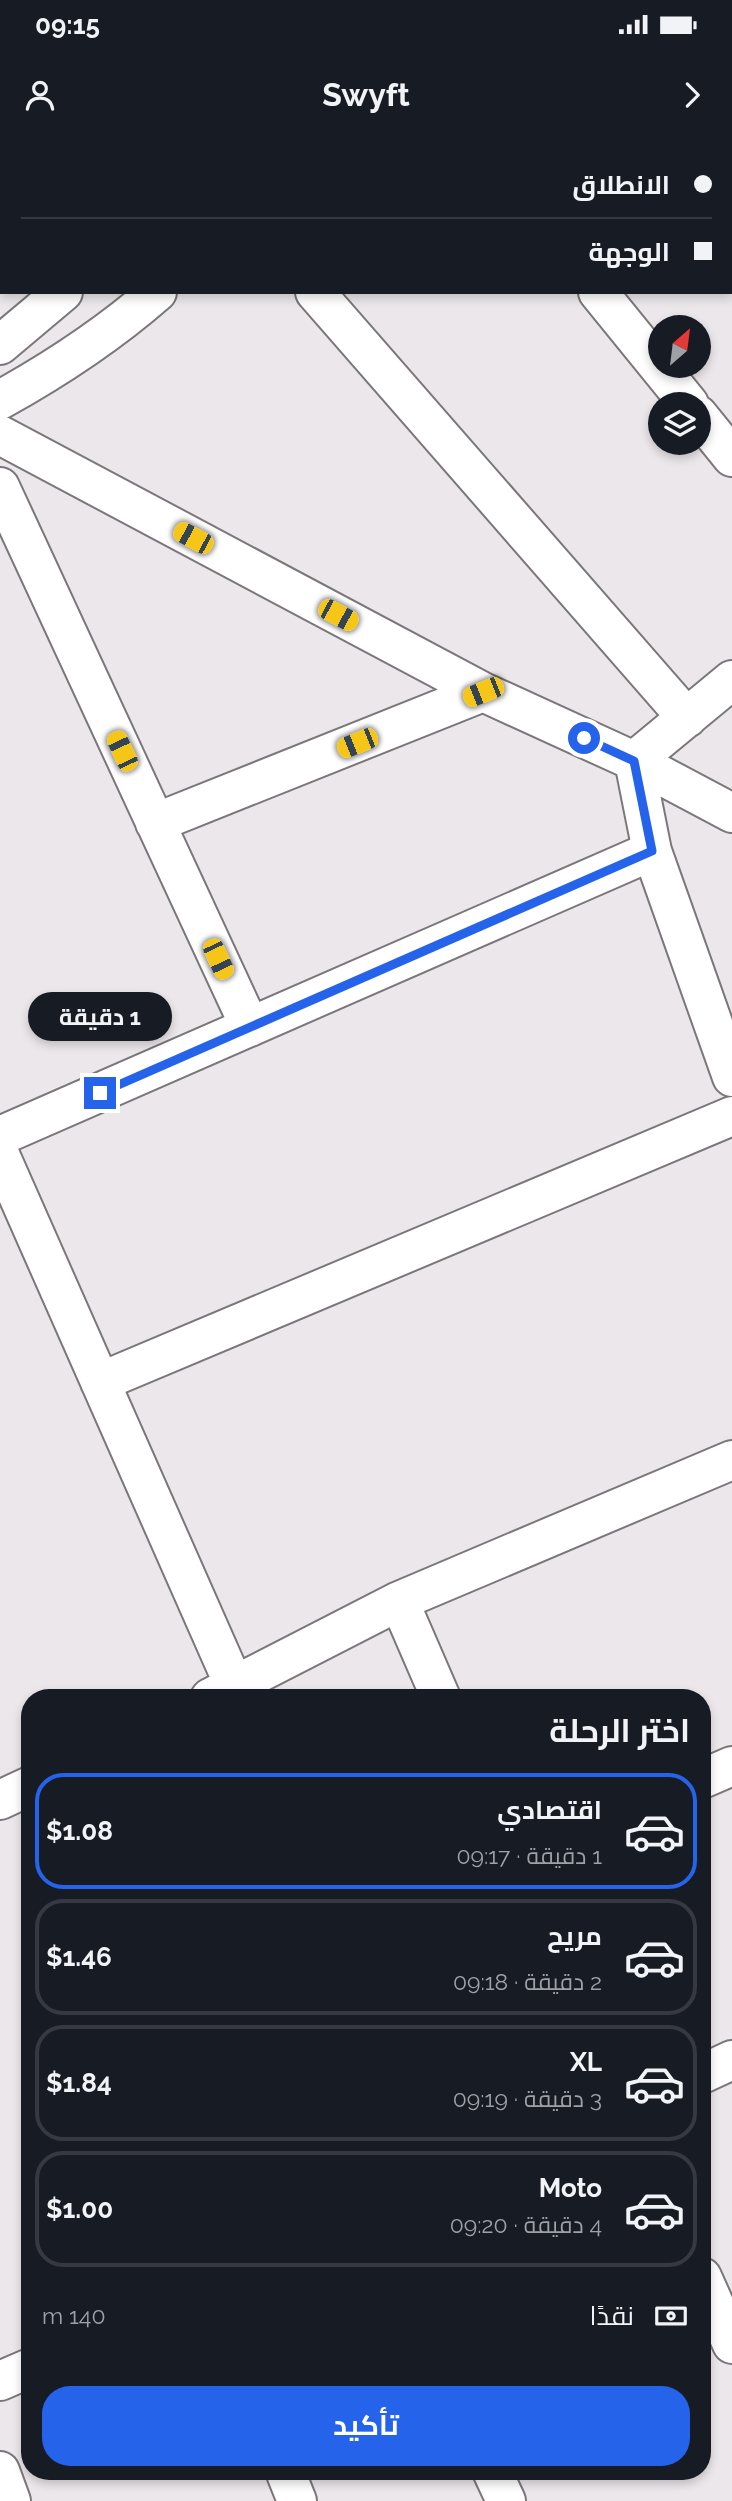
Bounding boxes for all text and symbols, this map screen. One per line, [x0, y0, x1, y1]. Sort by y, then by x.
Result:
text: 09:15 [35, 10, 100, 40]
icon: person [21, 76, 59, 114]
text: Swyft [322, 76, 410, 113]
icon: forward [673, 76, 711, 114]
text: الانطلاق [572, 170, 670, 200]
text: الوجهة [589, 237, 670, 267]
north arrow [648, 315, 710, 378]
map controls [648, 315, 711, 455]
button: layers [648, 392, 711, 455]
car [170, 519, 217, 557]
car [315, 596, 362, 634]
car [460, 674, 507, 710]
route start [568, 722, 600, 754]
car [334, 725, 381, 761]
car [104, 728, 141, 774]
car [200, 936, 237, 982]
callout: 1 دقيقة [28, 992, 172, 1040]
text: 1 دقيقة [59, 1003, 141, 1030]
route end [84, 1077, 116, 1109]
text: اختر الرحلة [549, 1712, 690, 1749]
text: اقتصادي [497, 1795, 602, 1825]
icon: car [623, 1800, 686, 1863]
text: $1.08 [46, 1816, 113, 1846]
text: 1 دقيقة · 09:17 [456, 1842, 602, 1869]
text: مريح [547, 1921, 602, 1951]
icon: car [623, 1926, 686, 1989]
text: $1.46 [46, 1942, 112, 1972]
text: 2 دقيقة · 09:18 [453, 1968, 602, 1995]
text: XL [570, 2047, 602, 2077]
icon: car [623, 2052, 686, 2115]
text: $1.84 [46, 2068, 112, 2098]
text: 3 دقيقة · 09:19 [453, 2085, 602, 2112]
text: Moto [539, 2173, 602, 2203]
icon: car [623, 2178, 686, 2241]
text: $1.00 [46, 2194, 113, 2224]
text: 4 دقيقة · 09:20 [450, 2211, 602, 2238]
icon: cash [652, 2297, 690, 2335]
text: نقدًا [590, 2301, 634, 2331]
text: 140 m [42, 2302, 106, 2329]
button: تأكيد [42, 2386, 690, 2466]

